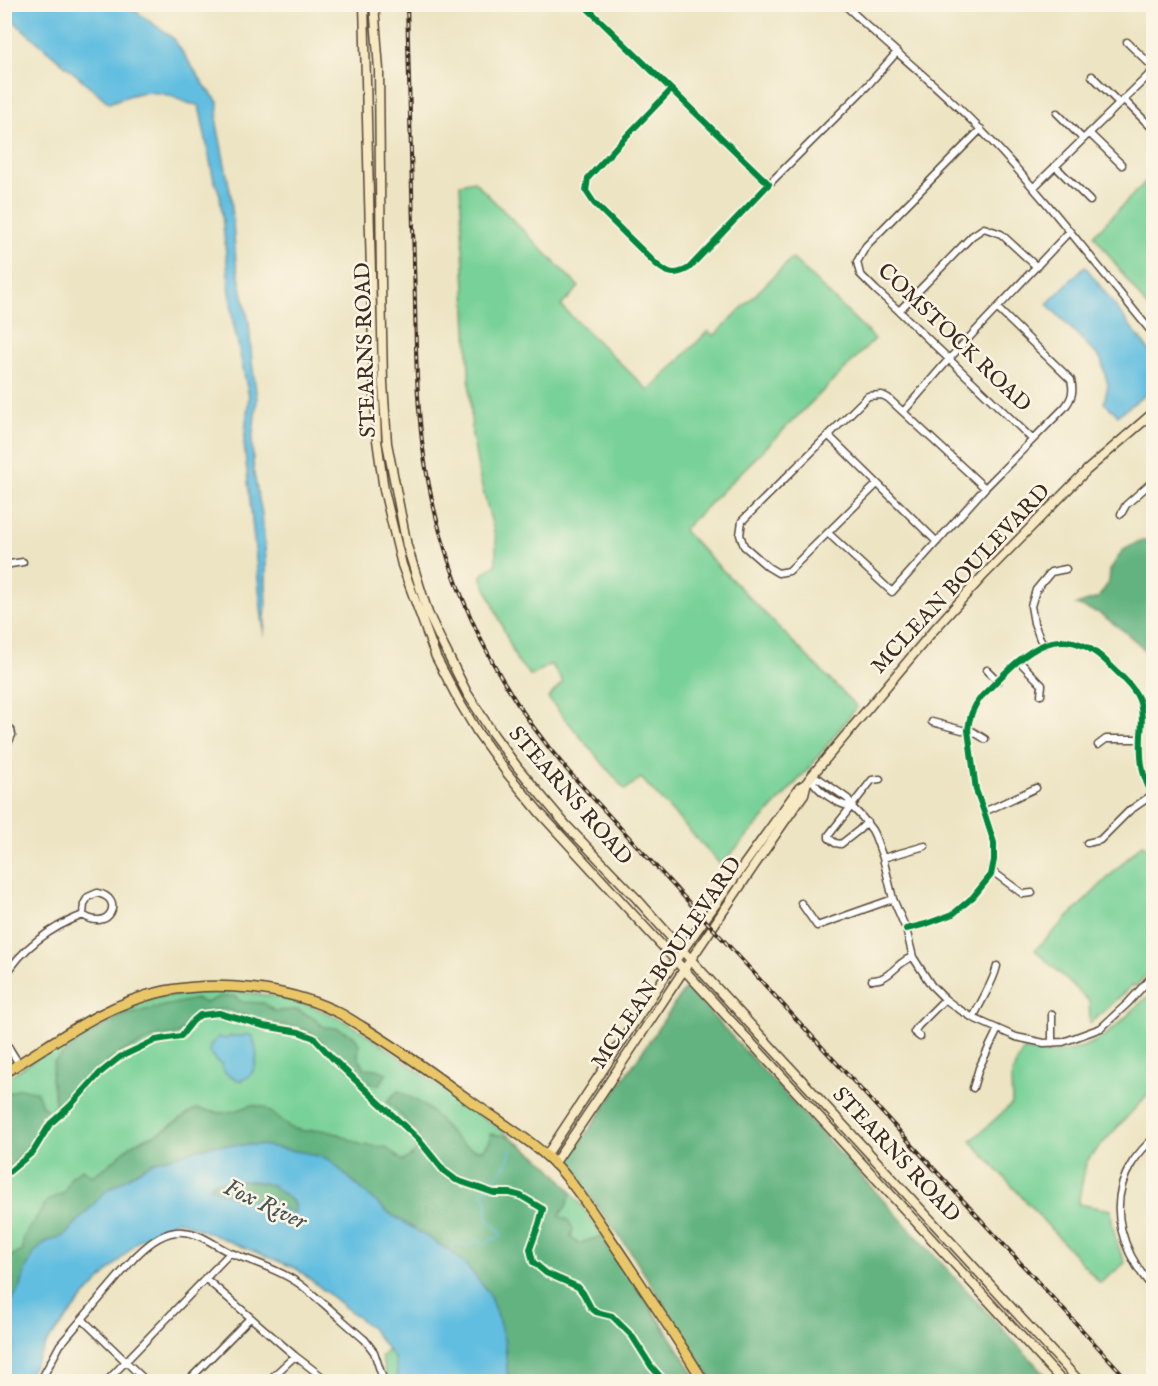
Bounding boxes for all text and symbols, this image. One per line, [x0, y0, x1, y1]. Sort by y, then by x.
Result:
street label: COMSTOCK ROAD [871, 257, 1037, 419]
street label: STEARNS ROAD [349, 262, 383, 438]
street label: MCLEAN BOULEVARD [865, 478, 1057, 680]
street label: STEARNS ROAD [502, 721, 638, 871]
street label: MCLEAN BOULEVARD [585, 851, 749, 1075]
street label: STEARNS ROAD [826, 1081, 966, 1229]
water label: Fox River [218, 1172, 313, 1238]

